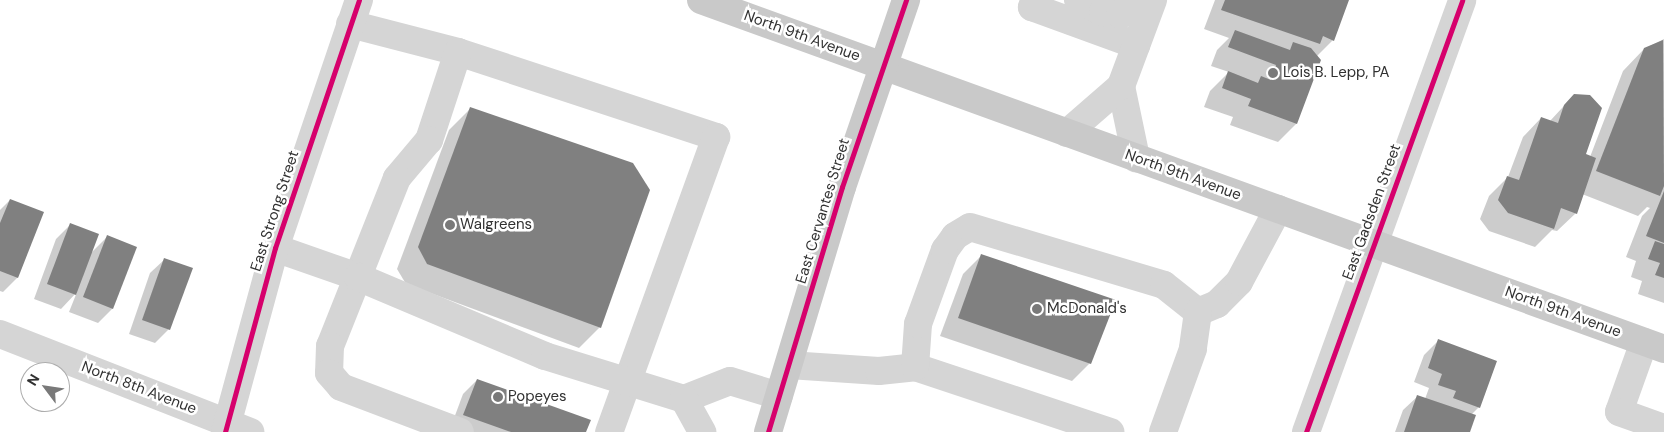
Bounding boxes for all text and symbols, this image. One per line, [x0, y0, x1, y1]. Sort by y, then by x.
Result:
street label: North 9th Avenue [742, 7, 862, 65]
place label: Lois B. Lepp, PA [1283, 64, 1390, 82]
marker: Lois B. Lepp, PA [1267, 67, 1279, 79]
street label: East Cervantes Street [792, 136, 854, 286]
street label: East Gadsden Street [1339, 142, 1405, 282]
street label: North 9th Avenue [1123, 146, 1243, 204]
street label: East Strong Street [247, 148, 303, 274]
place label: Walgreens [460, 216, 532, 234]
marker: Walgreens [444, 219, 456, 231]
street label: North 9th Avenue [1503, 283, 1623, 341]
place label: McDonald's [1047, 300, 1127, 318]
marker: McDonald's [1031, 303, 1043, 315]
street label: North 8th Avenue [79, 358, 199, 418]
north arrow [20, 362, 70, 412]
text: N [23, 371, 43, 389]
place label: Popeyes [508, 388, 566, 406]
marker: Popeyes [492, 391, 504, 403]

